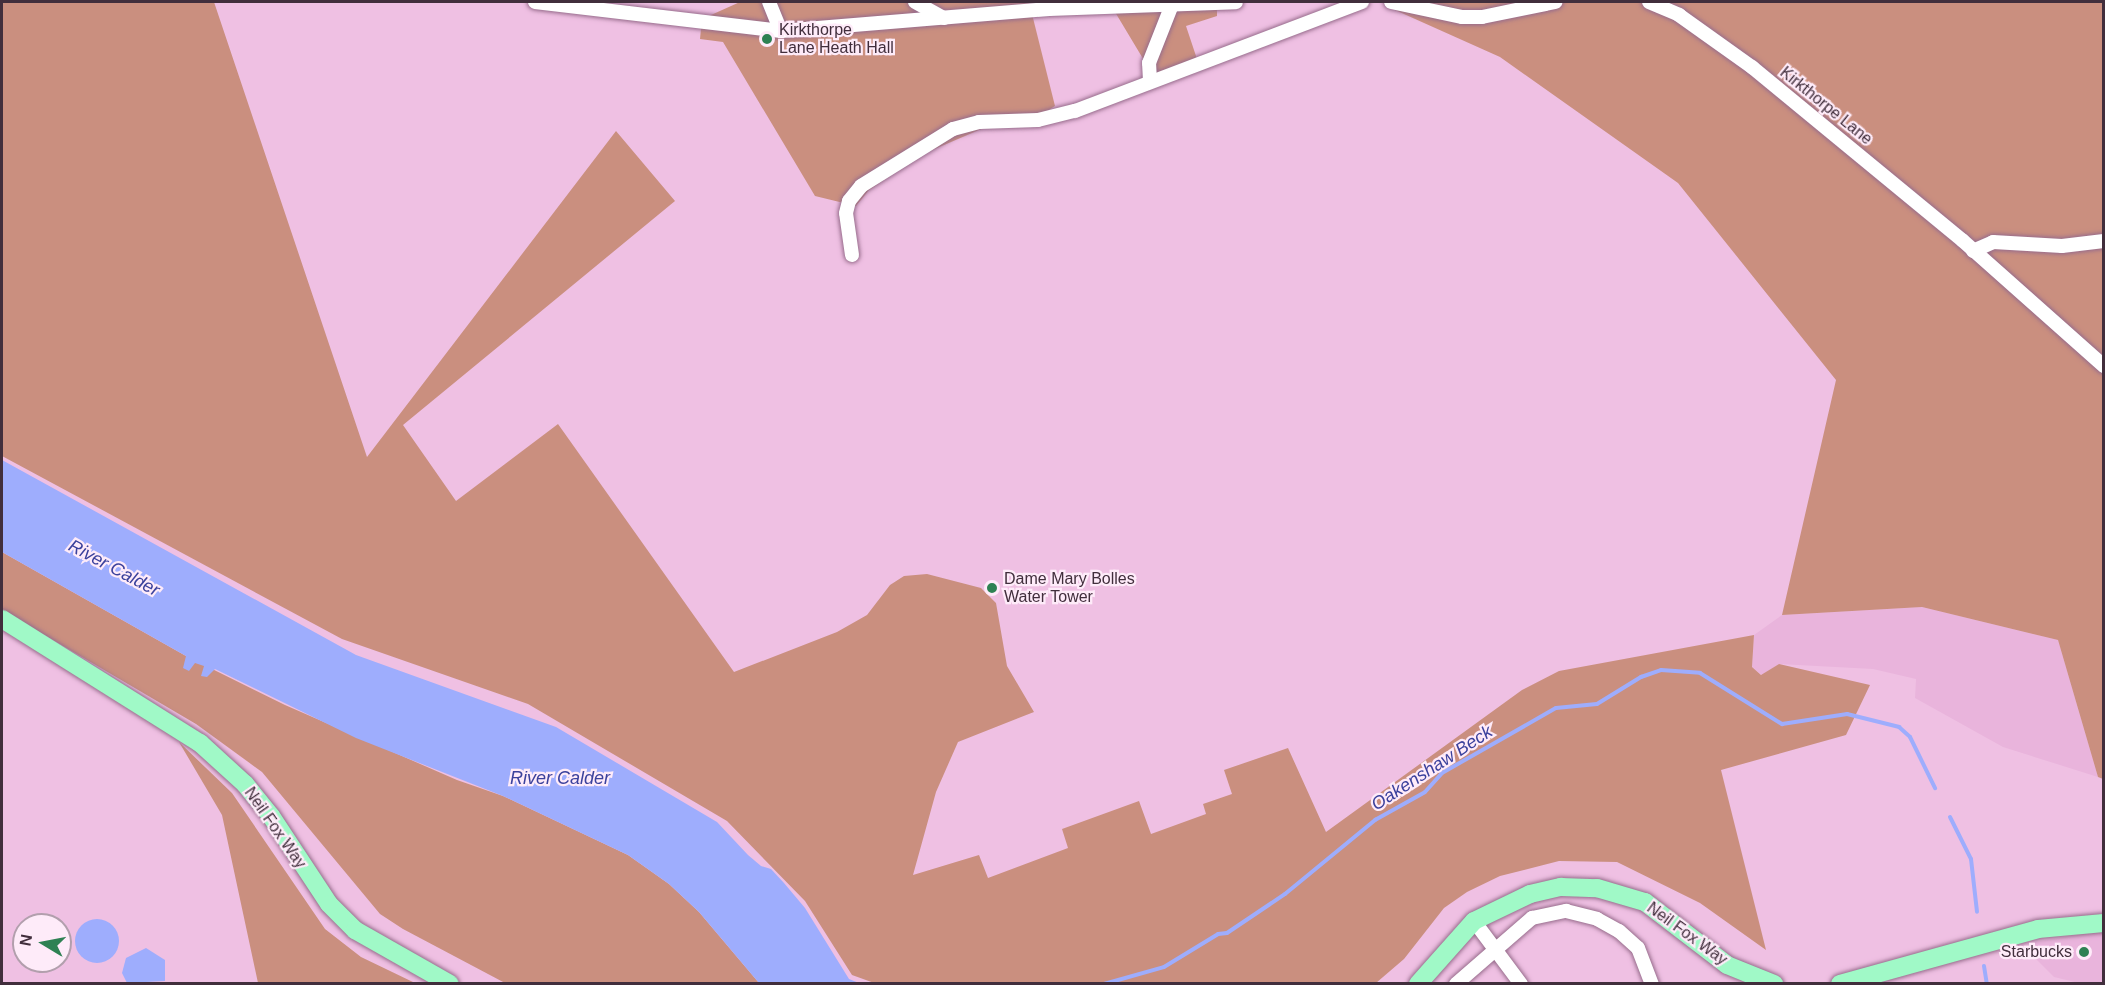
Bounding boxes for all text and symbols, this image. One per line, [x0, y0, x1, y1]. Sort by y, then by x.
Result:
place label: Kirkthorpe Lane Heath Hall [779, 20, 894, 58]
marker: Kirkthorpe Lane Heath Hall [760, 32, 774, 46]
street label: Kirkthorpe Lane [1776, 63, 1876, 149]
water label: River Calder [65, 535, 163, 601]
place label: Dame Mary Bolles Water Tower [1004, 569, 1135, 607]
marker: Dame Mary Bolles Water Tower [985, 581, 999, 595]
water label: Oakenshaw Beck [1367, 721, 1497, 815]
water label: River Calder [510, 767, 610, 789]
street label: Neil Fox Way [240, 784, 310, 872]
street label: Neil Fox Way [1643, 898, 1731, 970]
north arrow [12, 913, 72, 973]
text: N [16, 933, 35, 947]
place label: Starbucks [2001, 942, 2072, 962]
marker: Starbucks [2077, 945, 2091, 959]

